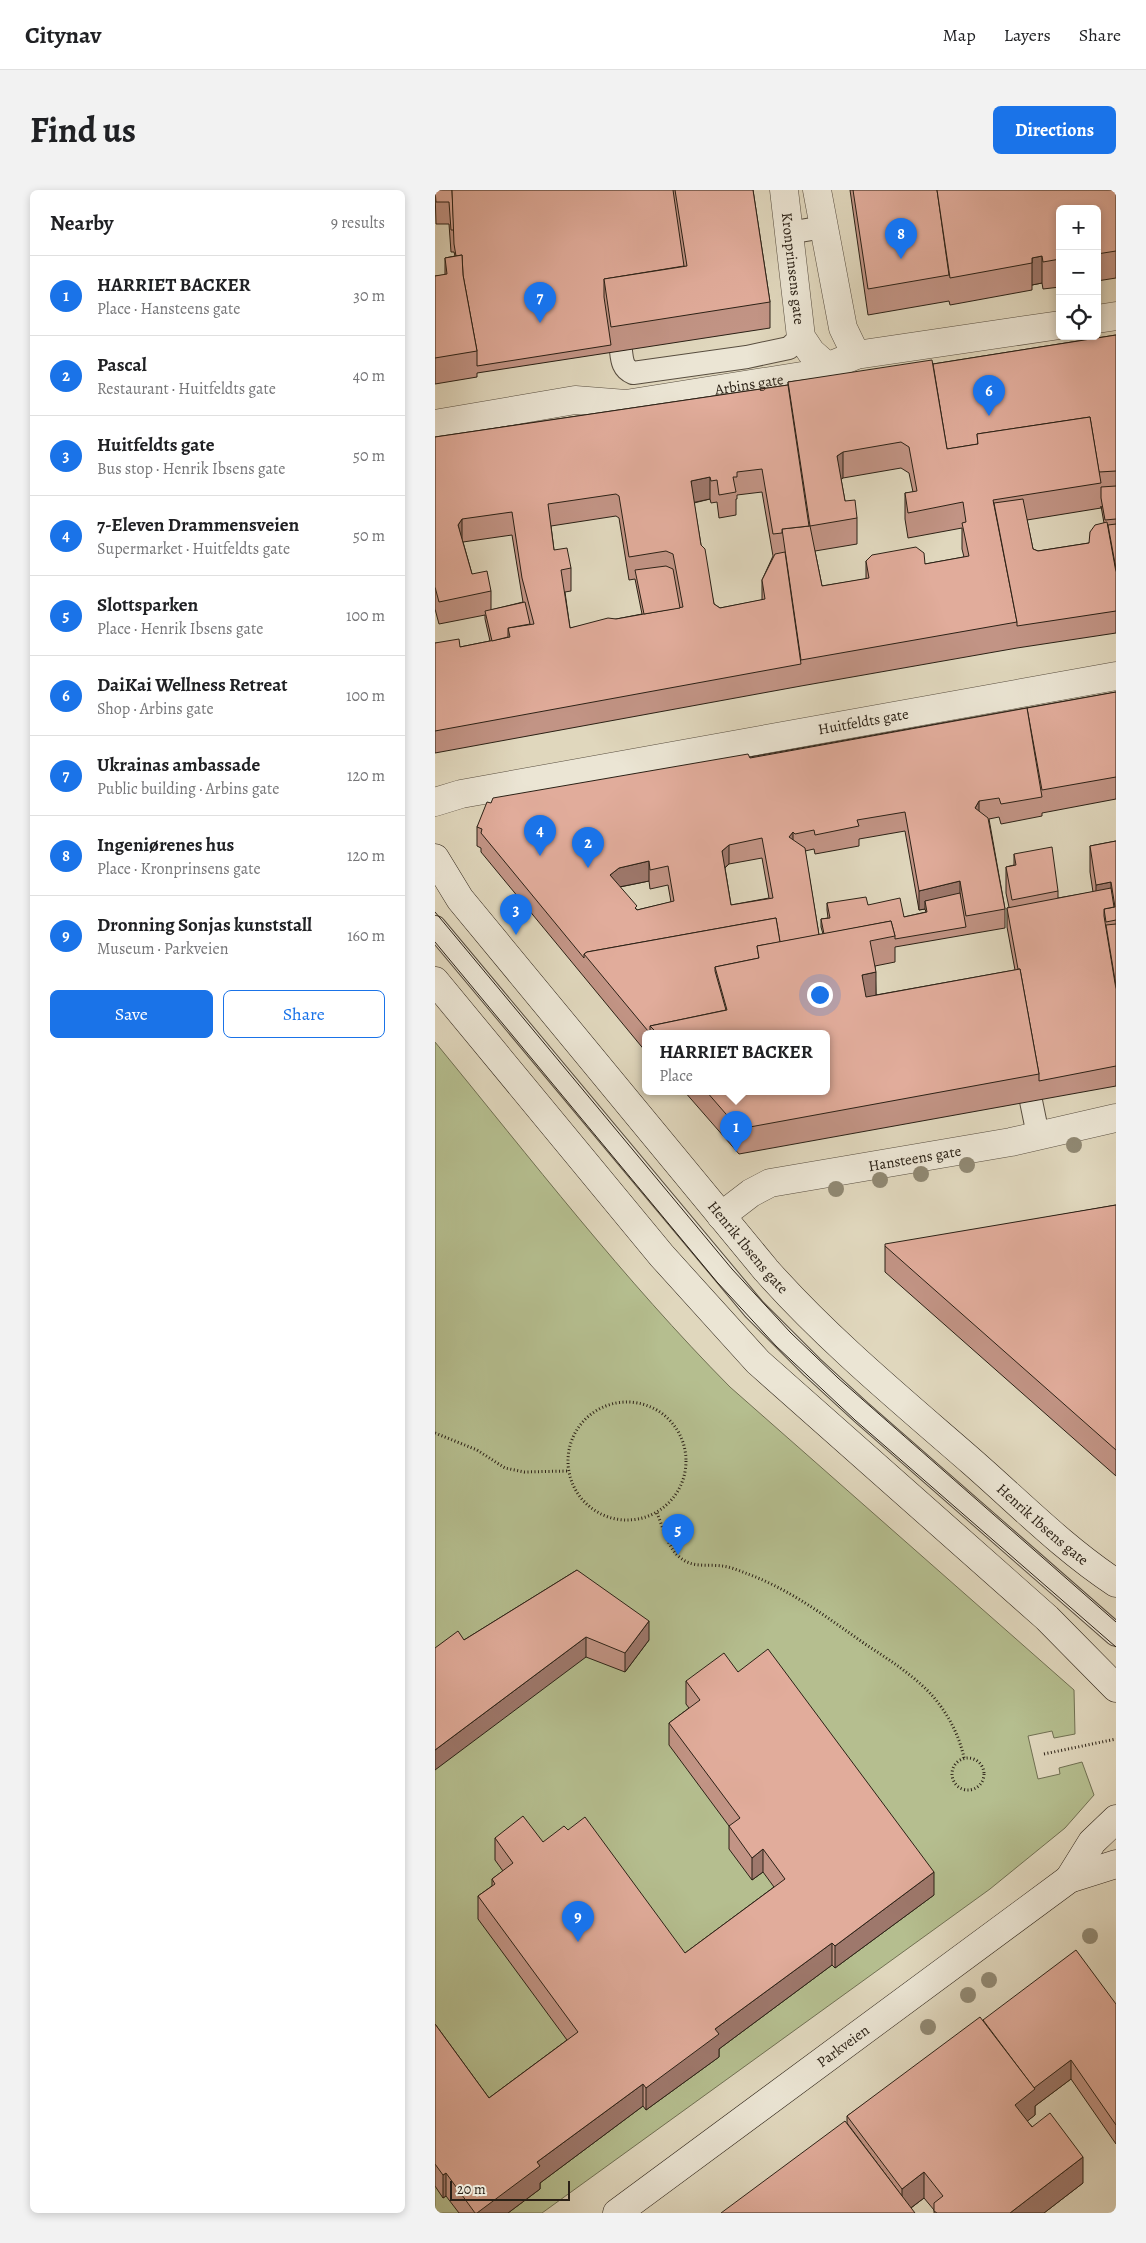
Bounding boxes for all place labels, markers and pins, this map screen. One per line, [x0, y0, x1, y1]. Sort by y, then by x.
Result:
pin: 8 [885, 218, 917, 259]
pin: 7 [524, 282, 556, 323]
pin: 6 [973, 375, 1005, 416]
pin: 4 [524, 815, 556, 856]
pin: 2 [572, 827, 604, 868]
pin: 3 [500, 894, 532, 935]
pin: 1 [720, 1111, 752, 1152]
pin: 5 [662, 1514, 694, 1555]
pin: 9 [562, 1901, 594, 1942]

